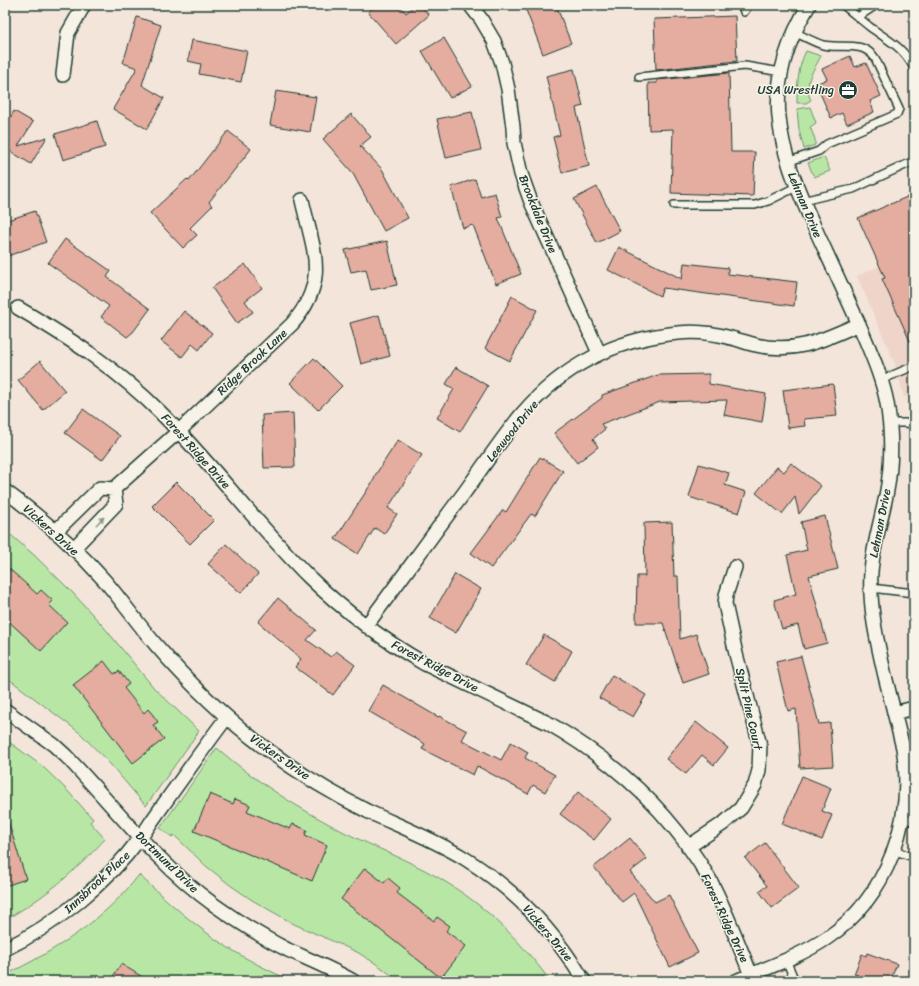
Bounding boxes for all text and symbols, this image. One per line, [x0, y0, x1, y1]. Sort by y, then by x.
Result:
place label: USA Wrestling [757, 79, 834, 101]
office icon: USA Wrestling [837, 79, 859, 101]
street label: Lehman Drive [781, 168, 829, 242]
street label: Brookdale Drive [512, 171, 564, 257]
street label: Ridge Brook Lane [212, 323, 293, 401]
street label: Leewood Drive [480, 395, 544, 467]
street label: Forest Ridge Drive [156, 408, 237, 494]
street label: Lehman Drive [863, 487, 897, 559]
street label: Vickers Drive [18, 499, 84, 561]
one-way arrow [95, 516, 105, 526]
street label: Forest Ridge Drive [387, 634, 483, 698]
street label: Split Pine Court [729, 666, 769, 753]
street label: Vickers Drive [245, 728, 315, 786]
street label: Dortmund Drive [130, 826, 204, 898]
street label: Innsbrook Place [58, 845, 135, 920]
street label: Forest Ridge Drive [695, 870, 755, 966]
street label: Vickers Drive [517, 899, 579, 967]

